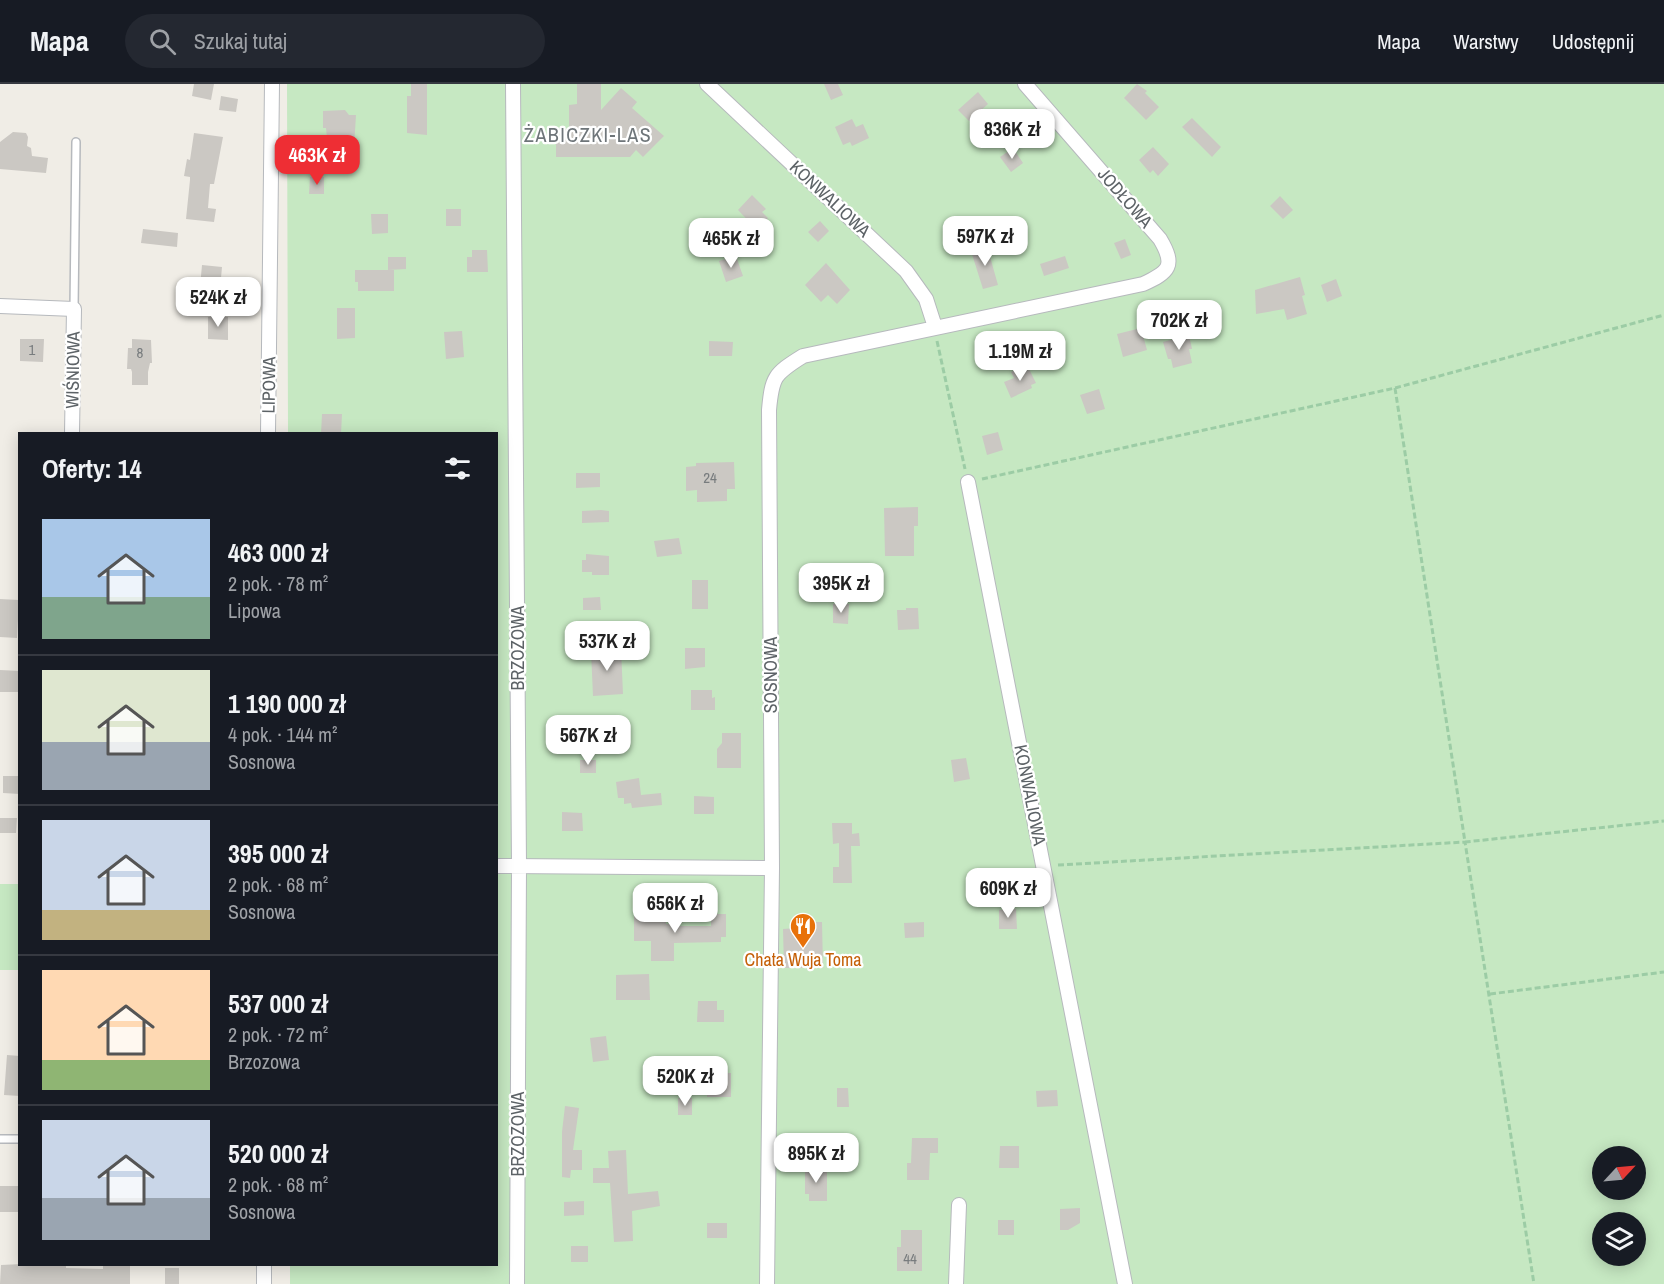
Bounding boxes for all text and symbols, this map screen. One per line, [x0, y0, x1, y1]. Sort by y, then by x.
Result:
search box [125, 14, 545, 68]
text: Mapa [30, 22, 89, 60]
icon: search [146, 25, 179, 58]
text: Szukaj tutaj [194, 26, 287, 56]
text: Mapa [1377, 27, 1420, 56]
text: Warstwy [1453, 27, 1519, 56]
text: Udostępnij [1552, 27, 1634, 56]
pin: 836K zł [957, 109, 1067, 160]
text: 836K zł [984, 115, 1040, 142]
district label: ŻABICZKI-LAS [524, 121, 652, 148]
pin: 463K zł [262, 135, 372, 186]
text: 463K zł [289, 141, 345, 168]
street label: KONWALIOWA [784, 155, 876, 243]
street label: JODŁOWA [1092, 162, 1159, 233]
pin: 597K zł [930, 216, 1040, 267]
pin: 465K zł [676, 218, 786, 269]
text: 597K zł [957, 222, 1013, 249]
text: 465K zł [703, 224, 759, 251]
pin: 524K zł [163, 277, 273, 328]
text: 524K zł [190, 283, 246, 310]
pin: 702K zł [1124, 300, 1234, 351]
text: 702K zł [1151, 306, 1207, 333]
street label: WIŚNIOWA [59, 331, 86, 409]
pin: 1.19M zł [958, 331, 1082, 382]
text: 1.19M zł [989, 337, 1051, 364]
house number: 1 [29, 339, 36, 360]
house number: 8 [137, 342, 144, 363]
street label: LIPOWA [256, 356, 281, 414]
text: Oferty: 14 [42, 451, 142, 486]
icon: filters [441, 452, 474, 485]
house number: 24 [703, 467, 717, 488]
text: 463 000 zł [228, 535, 328, 570]
icon: home [90, 543, 162, 615]
pin: 395K zł [786, 563, 896, 614]
text: 395K zł [813, 569, 869, 596]
text: 2 pok. · 78 m² [228, 570, 328, 597]
text: Lipowa [228, 597, 281, 624]
street label: BRZOZOWA [505, 605, 530, 690]
pin: 537K zł [552, 621, 662, 672]
text: 537K zł [579, 627, 635, 654]
street label: SOSNOWA [758, 637, 783, 713]
text: 1 190 000 zł [228, 686, 345, 721]
icon: home [90, 694, 162, 766]
pin: 567K zł [533, 715, 643, 766]
text: 4 pok. · 144 m² [228, 721, 337, 748]
text: 567K zł [560, 721, 616, 748]
street label: KONWALIOWA [1008, 742, 1053, 848]
text: Sosnowa [228, 748, 295, 775]
text: 395 000 zł [228, 836, 328, 871]
icon: home [90, 844, 162, 916]
pin: 609K zł [953, 868, 1063, 919]
text: 2 pok. · 68 m² [228, 871, 328, 898]
text: 609K zł [980, 874, 1036, 901]
pin: 656K zł [620, 883, 730, 934]
text: 656K zł [647, 889, 703, 916]
text: Sosnowa [228, 898, 295, 925]
restaurant icon: Chata Wuja Toma [788, 911, 818, 949]
place label: Chata Wuja Toma [745, 947, 861, 972]
text: 537 000 zł [228, 986, 328, 1021]
icon: home [90, 994, 162, 1066]
text: 2 pok. · 72 m² [228, 1021, 328, 1048]
text: Brzozowa [228, 1048, 300, 1075]
pin: 520K zł [630, 1056, 740, 1107]
text: 520K zł [657, 1062, 713, 1089]
street label: BRZOZOWA [505, 1091, 530, 1176]
pin: 895K zł [761, 1133, 871, 1184]
text: 520 000 zł [228, 1136, 328, 1171]
text: 895K zł [788, 1139, 844, 1166]
icon: home [90, 1144, 162, 1216]
north arrow [1592, 1146, 1646, 1200]
map controls [1592, 1146, 1646, 1266]
text: 2 pok. · 68 m² [228, 1171, 328, 1198]
text: Sosnowa [228, 1198, 295, 1225]
button: layers [1592, 1212, 1646, 1266]
house number: 44 [903, 1248, 917, 1269]

